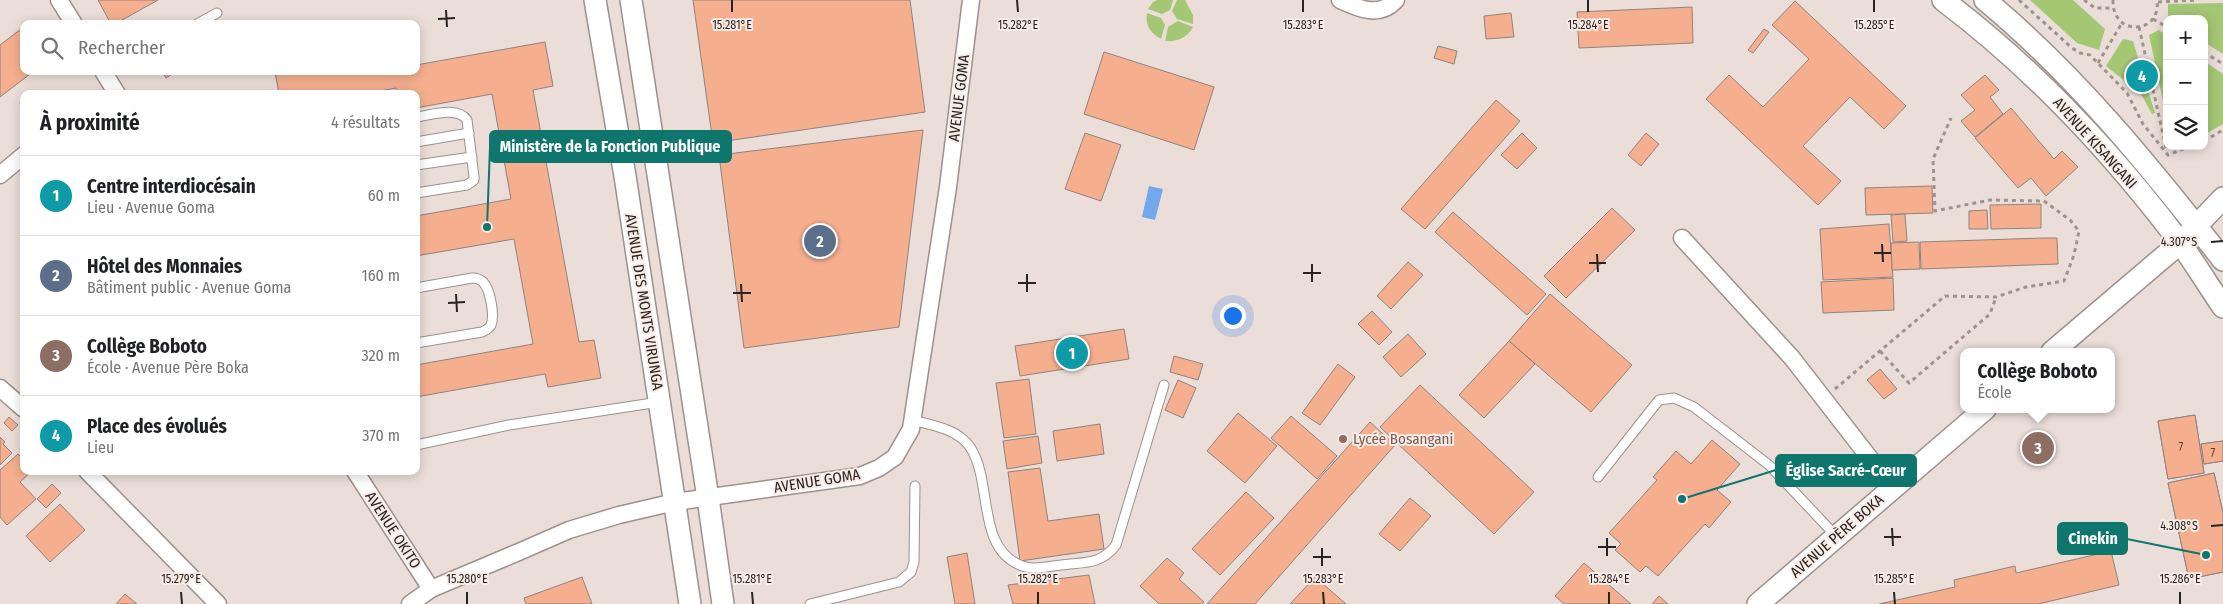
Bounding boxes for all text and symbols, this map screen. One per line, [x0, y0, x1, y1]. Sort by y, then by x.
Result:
map controls [2163, 15, 2208, 150]
button: + [2163, 15, 2208, 60]
text: 15.281°E [712, 18, 752, 32]
text: 15.282°E [998, 18, 1039, 32]
text: 15.283°E [1283, 18, 1324, 32]
text: 15.284°E [1567, 18, 1609, 32]
text: 15.285°E [1854, 18, 1895, 32]
search box [20, 20, 420, 75]
icon: search [38, 34, 66, 62]
text: Rechercher [78, 36, 165, 59]
street label: AVENUE GOMA [945, 53, 973, 142]
pin: 4 [2126, 57, 2158, 95]
button: − [2163, 60, 2208, 105]
street label: AVENUE KISANGANI [2049, 94, 2141, 192]
button: layers [2163, 105, 2208, 150]
text: À proximité [40, 110, 140, 136]
text: 4 résultats [331, 113, 400, 132]
callout: Ministère de la Fonction Publique [490, 131, 731, 162]
text: Ministère de la Fonction Publique [500, 137, 720, 156]
text: Centre interdiocésain [87, 175, 256, 198]
text: 1 [53, 186, 59, 205]
text: 60 m [368, 186, 400, 205]
text: Lieu · Avenue Goma [87, 198, 215, 217]
street label: AVENUE DES MONTS VIRUNGA [621, 213, 667, 391]
pin: 2 [804, 222, 836, 260]
text: 4.307°S [2161, 235, 2197, 249]
text: Hôtel des Monnaies [87, 255, 242, 278]
text: 2 [52, 266, 60, 285]
text: 160 m [361, 266, 400, 285]
text: Bâtiment public · Avenue Goma [87, 278, 291, 297]
your location [1220, 303, 1246, 329]
pin: 1 [1056, 334, 1088, 372]
text: Collège Boboto [87, 335, 207, 358]
text: 3 [52, 346, 60, 365]
text: 320 m [361, 346, 400, 365]
popup [1960, 348, 2115, 413]
text: École · Avenue Père Boka [87, 358, 249, 377]
text: Collège Boboto [1978, 360, 2097, 383]
text: École [1978, 383, 2012, 402]
text: Place des évolués [87, 415, 227, 438]
text: 4 [52, 426, 60, 445]
text: 370 m [362, 426, 400, 445]
pin: 3 [2022, 429, 2054, 467]
place label: Lycée Bosangani [1353, 430, 1453, 448]
marker: Lycée Bosangani [1337, 433, 1349, 445]
text: Lieu [87, 438, 114, 457]
house number: 7 [2179, 440, 2184, 454]
house number: 7 [2211, 446, 2216, 460]
callout: Église Sacré-Cœur [1776, 455, 1916, 486]
text: Église Sacré-Cœur [1786, 460, 1906, 480]
street label: AVENUE GOMA [772, 465, 862, 497]
street label: AVENUE OKITO [361, 488, 425, 572]
street label: AVENUE PÈRE BOKA [1787, 490, 1887, 581]
text: 4.308°S [2160, 519, 2198, 533]
callout: Cinekin [2058, 523, 2127, 554]
text: Cinekin [2068, 529, 2118, 548]
text: 15.279°E [161, 572, 201, 586]
text: 15.280°E [446, 572, 488, 586]
text: 15.281°E [732, 572, 772, 586]
text: 15.282°E [1018, 572, 1059, 586]
text: 15.283°E [1303, 572, 1344, 586]
text: 15.284°E [1588, 572, 1630, 586]
text: 15.285°E [1874, 572, 1915, 586]
text: 15.286°E [2159, 572, 2201, 586]

